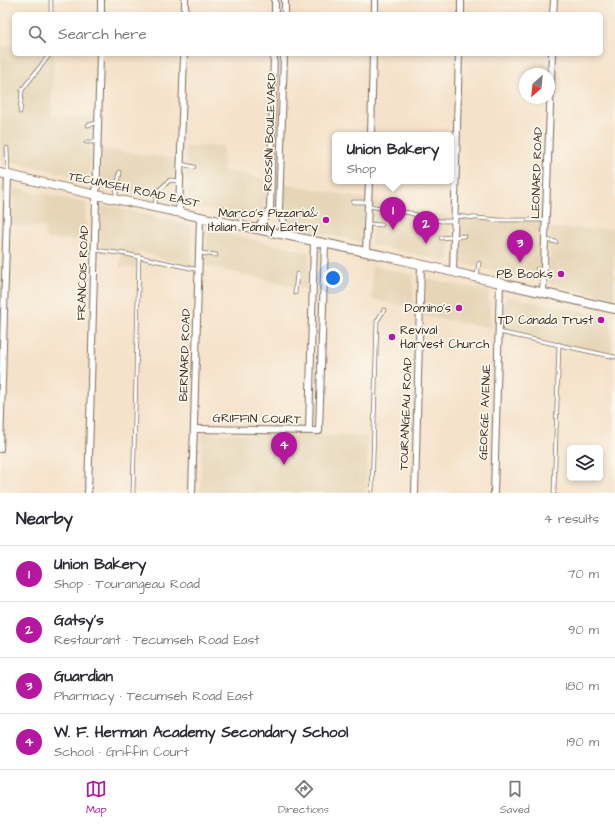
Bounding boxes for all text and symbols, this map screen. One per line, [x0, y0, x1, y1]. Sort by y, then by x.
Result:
search box [12, 12, 603, 56]
icon: search [26, 23, 48, 45]
text: Search here [58, 24, 147, 45]
north arrow [519, 68, 555, 104]
street label: ROSSINI BOULEVARD [259, 72, 281, 191]
street label: LEONARD ROAD [527, 127, 547, 219]
popup [332, 132, 454, 184]
text: Union Bakery [347, 139, 439, 160]
text: Shop [347, 160, 376, 178]
street label: TECUMSEH ROAD EAST [67, 168, 202, 212]
pin: 1 [380, 197, 406, 230]
place label: Marco's Pizzaria& Italian Family Eatery [208, 205, 318, 237]
pin: 2 [413, 211, 439, 244]
marker: Marco's Pizzaria& Italian Family Eatery [321, 215, 331, 225]
street label: FRANCOIS ROAD [73, 225, 93, 321]
pin: 3 [507, 230, 533, 263]
place label: PB Books [497, 266, 553, 283]
your location [323, 268, 343, 288]
marker: PB Books [556, 269, 566, 279]
place label: Domino's [405, 300, 451, 317]
marker: Domino's [454, 303, 464, 313]
street label: BERNARD ROAD [175, 308, 195, 402]
place label: TD Canada Trust [498, 312, 593, 329]
marker: TD Canada Trust [596, 315, 606, 325]
place label: Revival Harvest Church [400, 322, 489, 353]
marker: Revival Harvest Church [387, 332, 397, 342]
street label: TOURANGEAU ROAD [396, 357, 416, 471]
street label: GEORGE AVENUE [475, 364, 495, 460]
street label: GRIFFIN COURT [212, 410, 302, 428]
pin: 4 [271, 432, 297, 465]
map controls [567, 445, 603, 481]
button: layers [567, 445, 603, 481]
text: Nearby [16, 507, 73, 531]
text: 4 results [544, 510, 599, 528]
text: Union Bakery [54, 554, 146, 575]
text: 1 [28, 565, 30, 583]
text: 70 m [567, 565, 599, 583]
text: Shop · Tourangeau Road [54, 575, 200, 593]
text: Gatsy's [54, 610, 104, 631]
text: 2 [25, 621, 33, 639]
text: 90 m [568, 621, 599, 639]
text: Restaurant · Tecumseh Road East [54, 631, 260, 649]
text: Guardian [54, 666, 113, 687]
text: 3 [26, 677, 32, 695]
text: 180 m [565, 677, 599, 695]
text: Pharmacy · Tecumseh Road East [54, 687, 253, 705]
text: W. F. Herman Academy Secondary School [54, 722, 348, 743]
text: 4 [25, 733, 33, 751]
text: 190 m [566, 733, 599, 751]
text: School · Griffin Court [54, 743, 189, 761]
tab: Map [85, 778, 107, 817]
tab: Directions [278, 778, 329, 817]
tab: Saved [500, 778, 530, 817]

